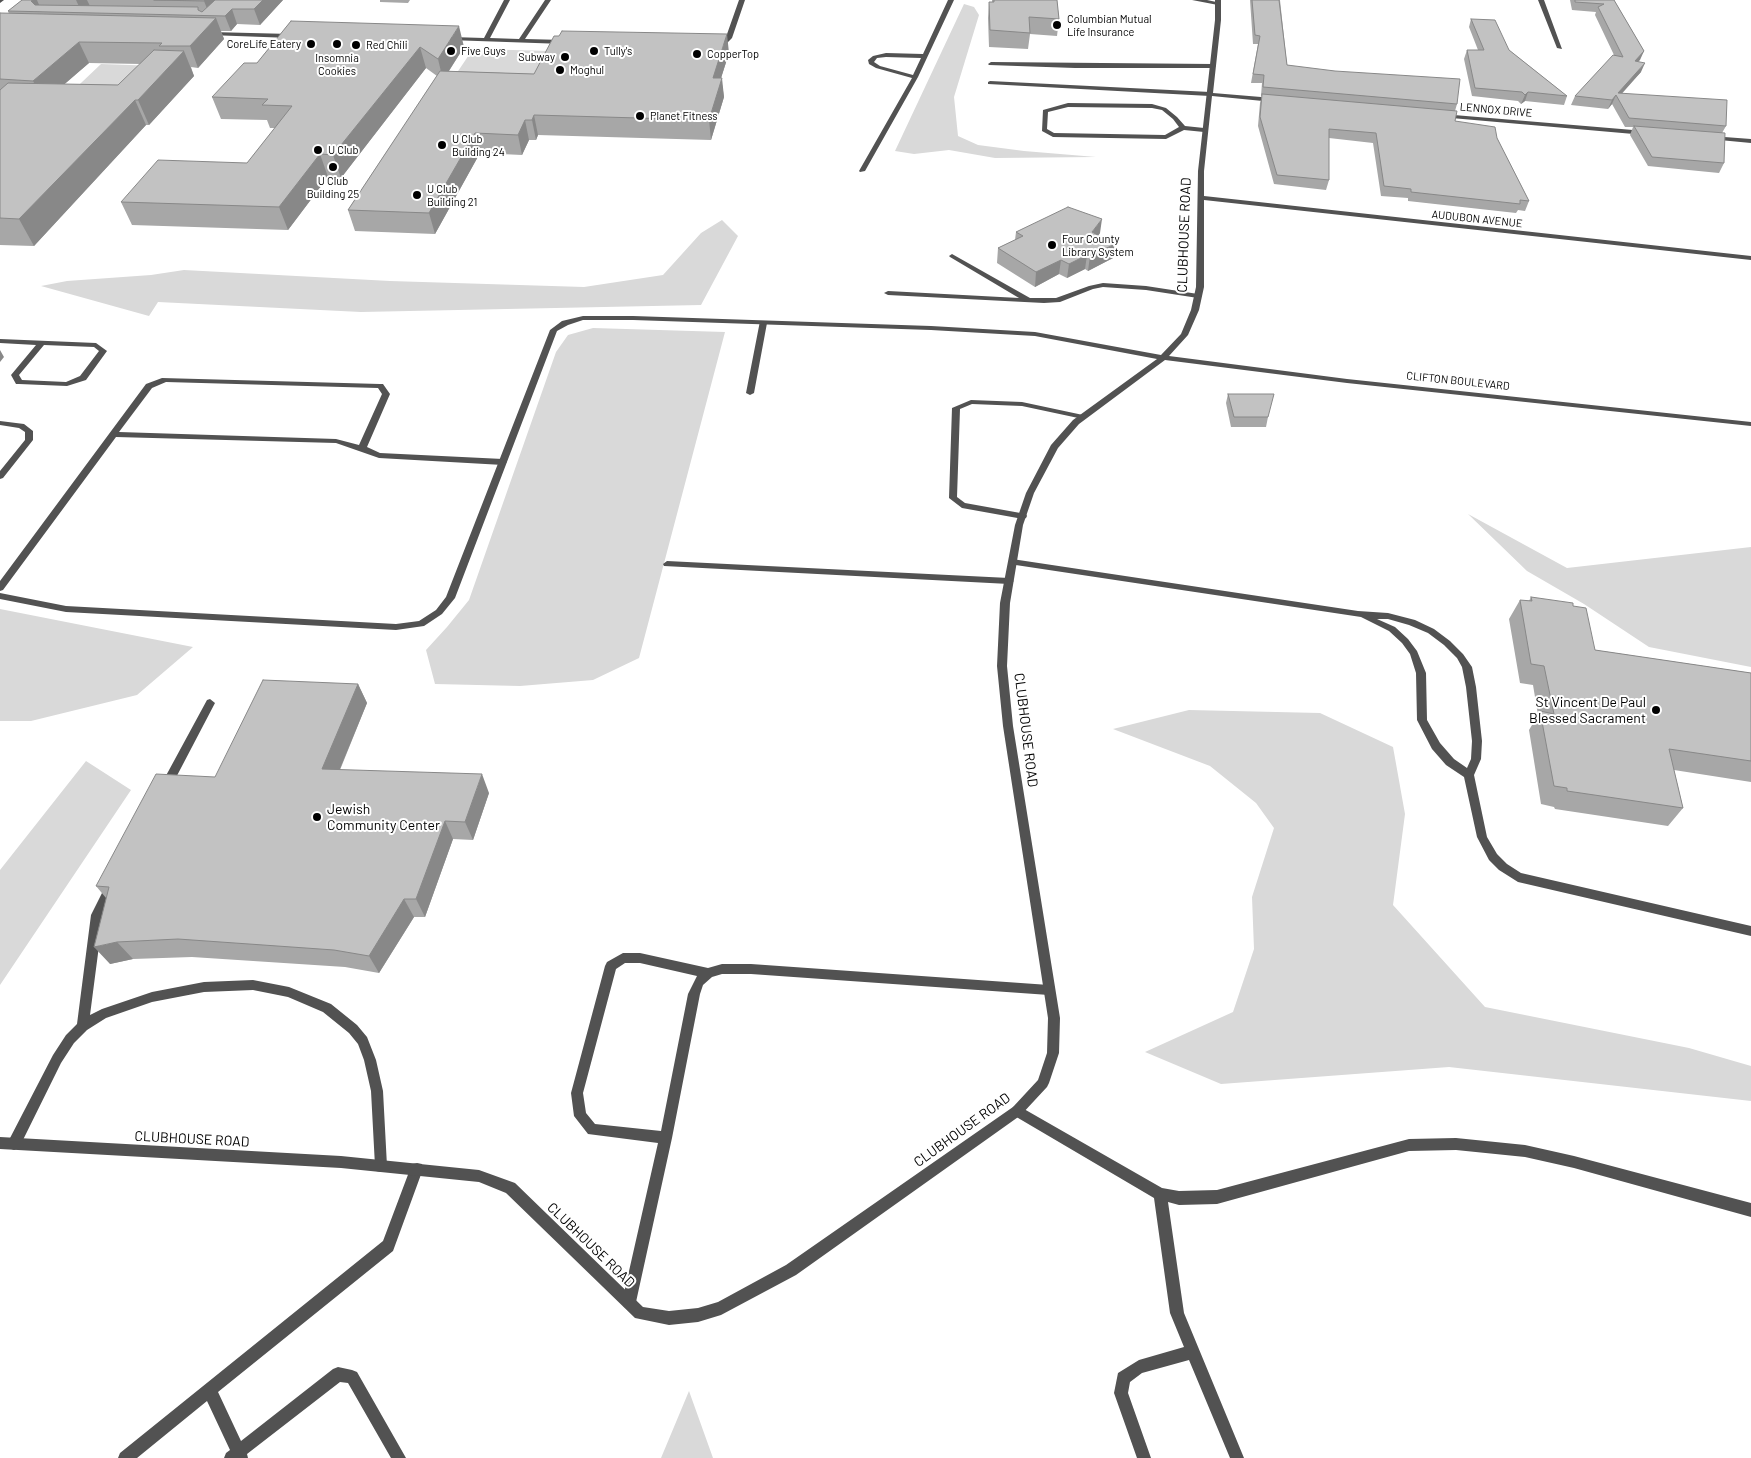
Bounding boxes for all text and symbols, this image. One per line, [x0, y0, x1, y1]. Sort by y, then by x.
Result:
place label: Columbian Mutual Life Insurance [1067, 12, 1152, 38]
marker: Columbian Mutual Life Insurance [1051, 19, 1063, 31]
place label: CoreLife Eatery [227, 37, 301, 51]
marker: CoreLife Eatery [305, 38, 317, 50]
marker: Insomnia Cookies [331, 38, 343, 50]
place label: Red Chili [366, 38, 408, 52]
marker: Red Chili [350, 39, 362, 51]
place label: Five Guys [461, 44, 506, 58]
place label: Tully's [604, 44, 632, 58]
marker: Five Guys [445, 45, 457, 57]
marker: Tully's [588, 45, 600, 57]
place label: CopperTop [707, 47, 759, 61]
marker: CopperTop [691, 48, 703, 60]
place label: Subway [518, 50, 555, 64]
place label: Insomnia Cookies [315, 51, 359, 77]
marker: Subway [559, 51, 571, 63]
place label: Moghul [570, 63, 604, 77]
marker: Moghul [554, 64, 566, 76]
street label: LENNOX DRIVE [1459, 100, 1533, 120]
place label: Planet Fitness [650, 109, 718, 123]
marker: Planet Fitness [634, 110, 646, 122]
place label: U Club Building 24 [452, 132, 505, 158]
marker: U Club Building 24 [436, 139, 448, 151]
place label: U Club [328, 143, 358, 157]
marker: U Club [312, 144, 324, 156]
marker: U Club Building 25 [327, 161, 339, 173]
place label: U Club Building 25 [307, 174, 359, 200]
street label: CLUBHOUSE ROAD [1174, 177, 1194, 293]
place label: U Club Building 21 [427, 182, 477, 208]
marker: U Club Building 21 [411, 189, 423, 201]
street label: AUDUBON AVENUE [1431, 208, 1523, 230]
place label: Four County Library System [1062, 232, 1133, 258]
marker: Four County Library System [1046, 239, 1058, 251]
street label: CLIFTON BOULEVARD [1406, 369, 1510, 393]
street label: CLUBHOUSE ROAD [1011, 672, 1041, 788]
place label: St Vincent De Paul Blessed Sacrament [1529, 694, 1646, 726]
marker: St Vincent De Paul Blessed Sacrament [1650, 704, 1662, 716]
place label: Jewish Community Center [327, 801, 440, 834]
marker: Jewish Community Center [311, 811, 323, 823]
street label: CLUBHOUSE ROAD [911, 1089, 1013, 1171]
street label: CLUBHOUSE ROAD [134, 1128, 250, 1150]
street label: CLUBHOUSE ROAD [544, 1199, 638, 1291]

